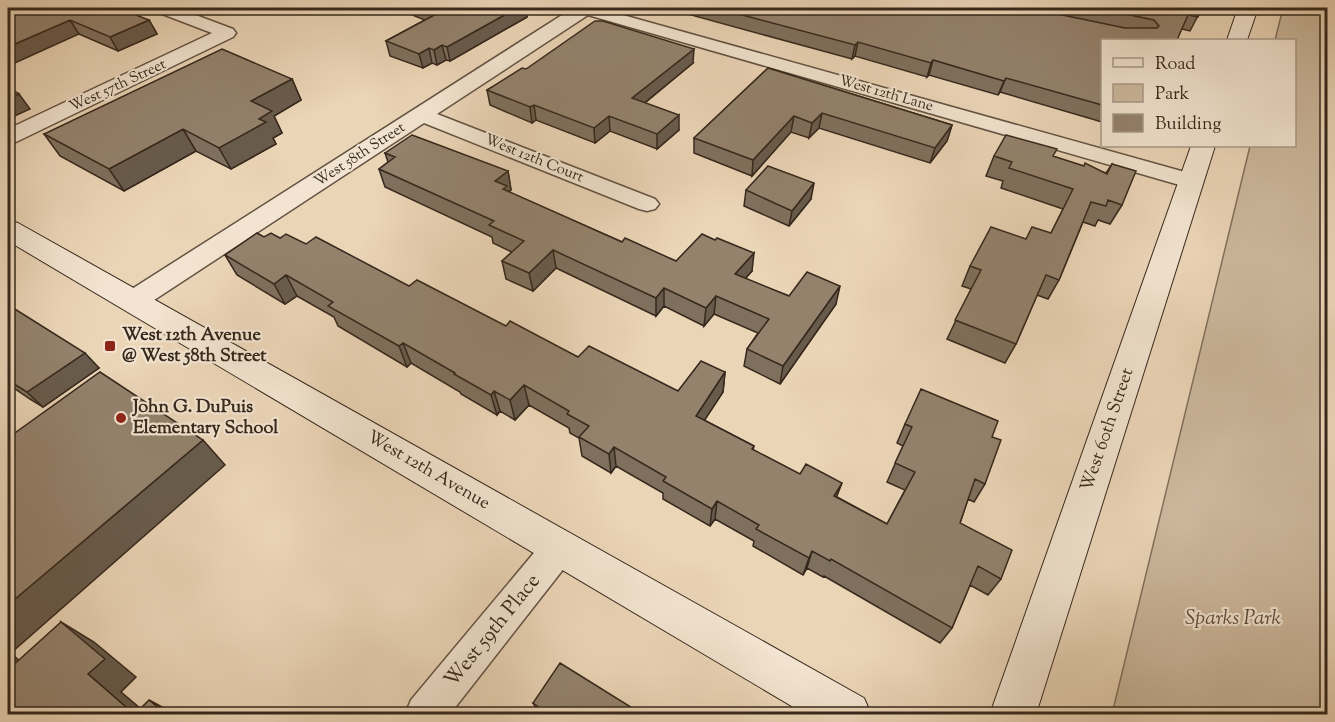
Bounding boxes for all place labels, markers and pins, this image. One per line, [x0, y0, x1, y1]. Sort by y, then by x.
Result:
place label: West 12th Avenue @ West 58th Street [122, 323, 267, 370]
marker: West 12th Avenue @ West 58th Street [103, 339, 117, 353]
place label: John G. DuPuis Elementary School [131, 395, 279, 442]
marker: John G. DuPuis Elementary School [114, 411, 128, 425]

